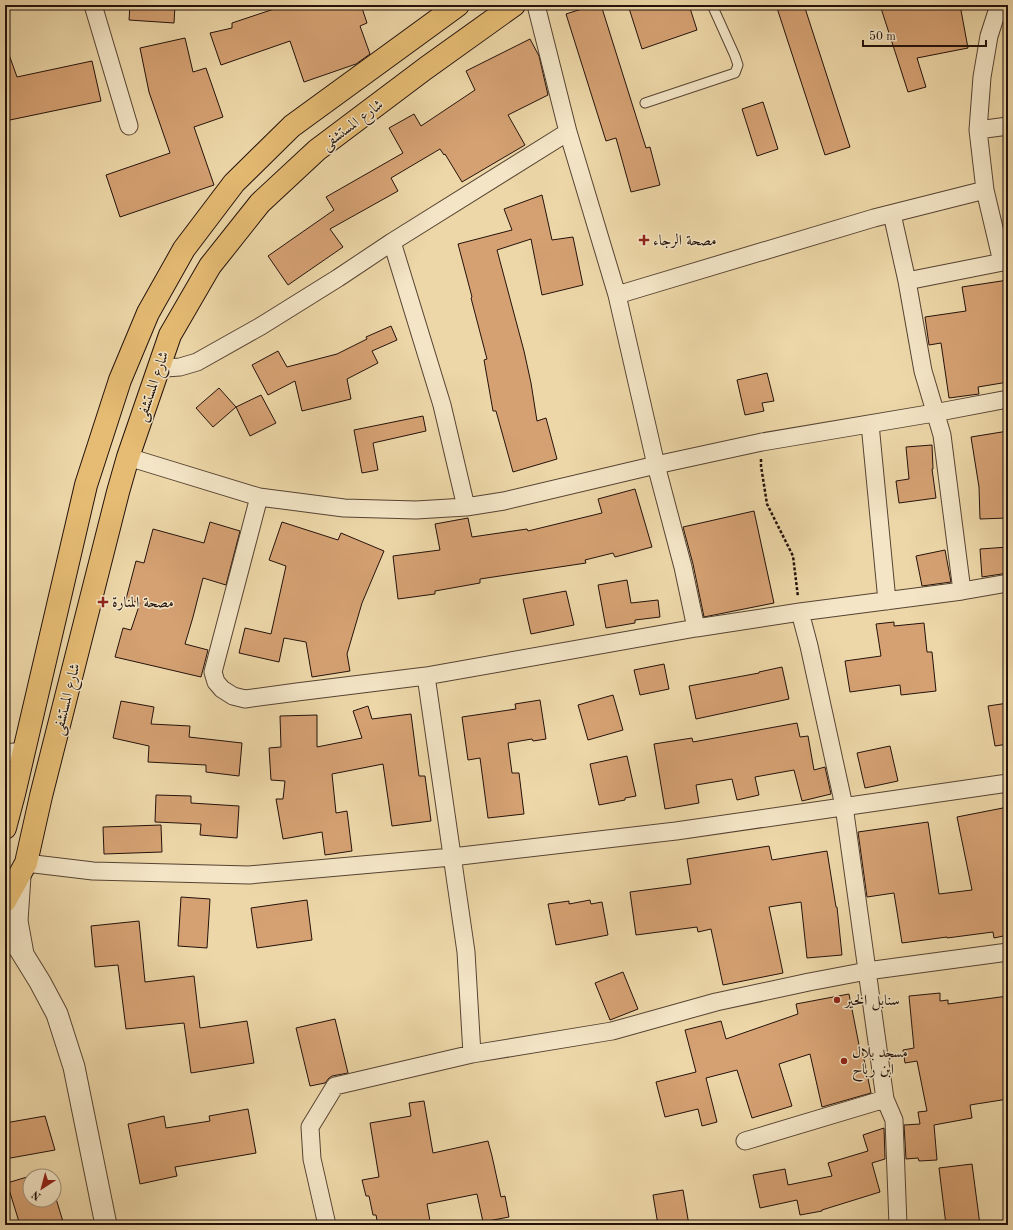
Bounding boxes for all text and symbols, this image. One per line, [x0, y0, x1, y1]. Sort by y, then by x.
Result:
scale bar [863, 22, 986, 48]
text: 50 m [869, 30, 896, 43]
street label: شارع المستشفى [319, 97, 389, 156]
place label: مصحة الرجاء [653, 233, 717, 249]
marker: مصحة الرجاء [638, 234, 650, 246]
street label: شارع المستشفى [134, 350, 176, 425]
marker: مصحة المنارة [97, 596, 109, 608]
place label: مصحة المنارة [112, 596, 174, 611]
street label: شارع المستشفى [51, 662, 87, 738]
place label: سنابل الخير [843, 994, 900, 1011]
marker: سنابل الخير [832, 995, 842, 1005]
place label: مسجد بلال ابن رباح [852, 1046, 908, 1082]
marker: مسجد بلال ابن رباح [839, 1056, 849, 1066]
north arrow [22, 1168, 62, 1208]
text: N [30, 1188, 44, 1202]

